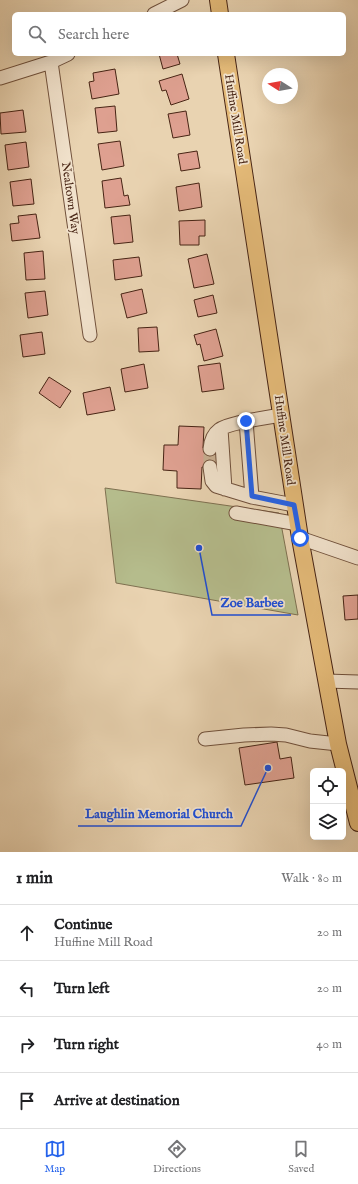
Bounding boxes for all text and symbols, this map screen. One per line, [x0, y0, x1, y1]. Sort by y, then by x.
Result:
search box [12, 12, 346, 56]
icon: search [26, 23, 48, 45]
text: Search here [58, 25, 129, 44]
north arrow [262, 68, 298, 104]
street label: Huffine Mill Road [221, 73, 250, 166]
street label: Nealtown Way [58, 161, 83, 235]
street label: Huffine Mill Road [271, 394, 298, 487]
route end [237, 412, 255, 430]
route start [291, 529, 309, 547]
callout: Zoe Barbee [212, 590, 291, 615]
text: Zoe Barbee [221, 595, 283, 612]
map controls [310, 768, 346, 840]
button: locate [310, 768, 346, 804]
callout: Laughlin Memorial Church [78, 801, 241, 826]
button: layers [310, 804, 346, 840]
text: Laughlin Memorial Church [84, 806, 234, 823]
text: 1 min [16, 868, 53, 889]
text: Walk · 80 m [281, 870, 342, 887]
text: Continue [54, 915, 112, 934]
icon: ahead [16, 922, 38, 944]
text: 20 m [317, 924, 342, 941]
text: Huffine Mill Road [54, 934, 153, 951]
icon: left [16, 978, 38, 1000]
text: Turn left [54, 979, 110, 998]
text: 20 m [317, 980, 342, 997]
icon: right [16, 1034, 38, 1056]
text: Turn right [54, 1035, 119, 1054]
text: 40 m [316, 1036, 342, 1053]
icon: arrive [16, 1090, 38, 1112]
text: Arrive at destination [54, 1091, 180, 1110]
tab: Map [44, 1138, 66, 1176]
tab: Directions [153, 1138, 201, 1176]
tab: Saved [288, 1138, 314, 1176]

